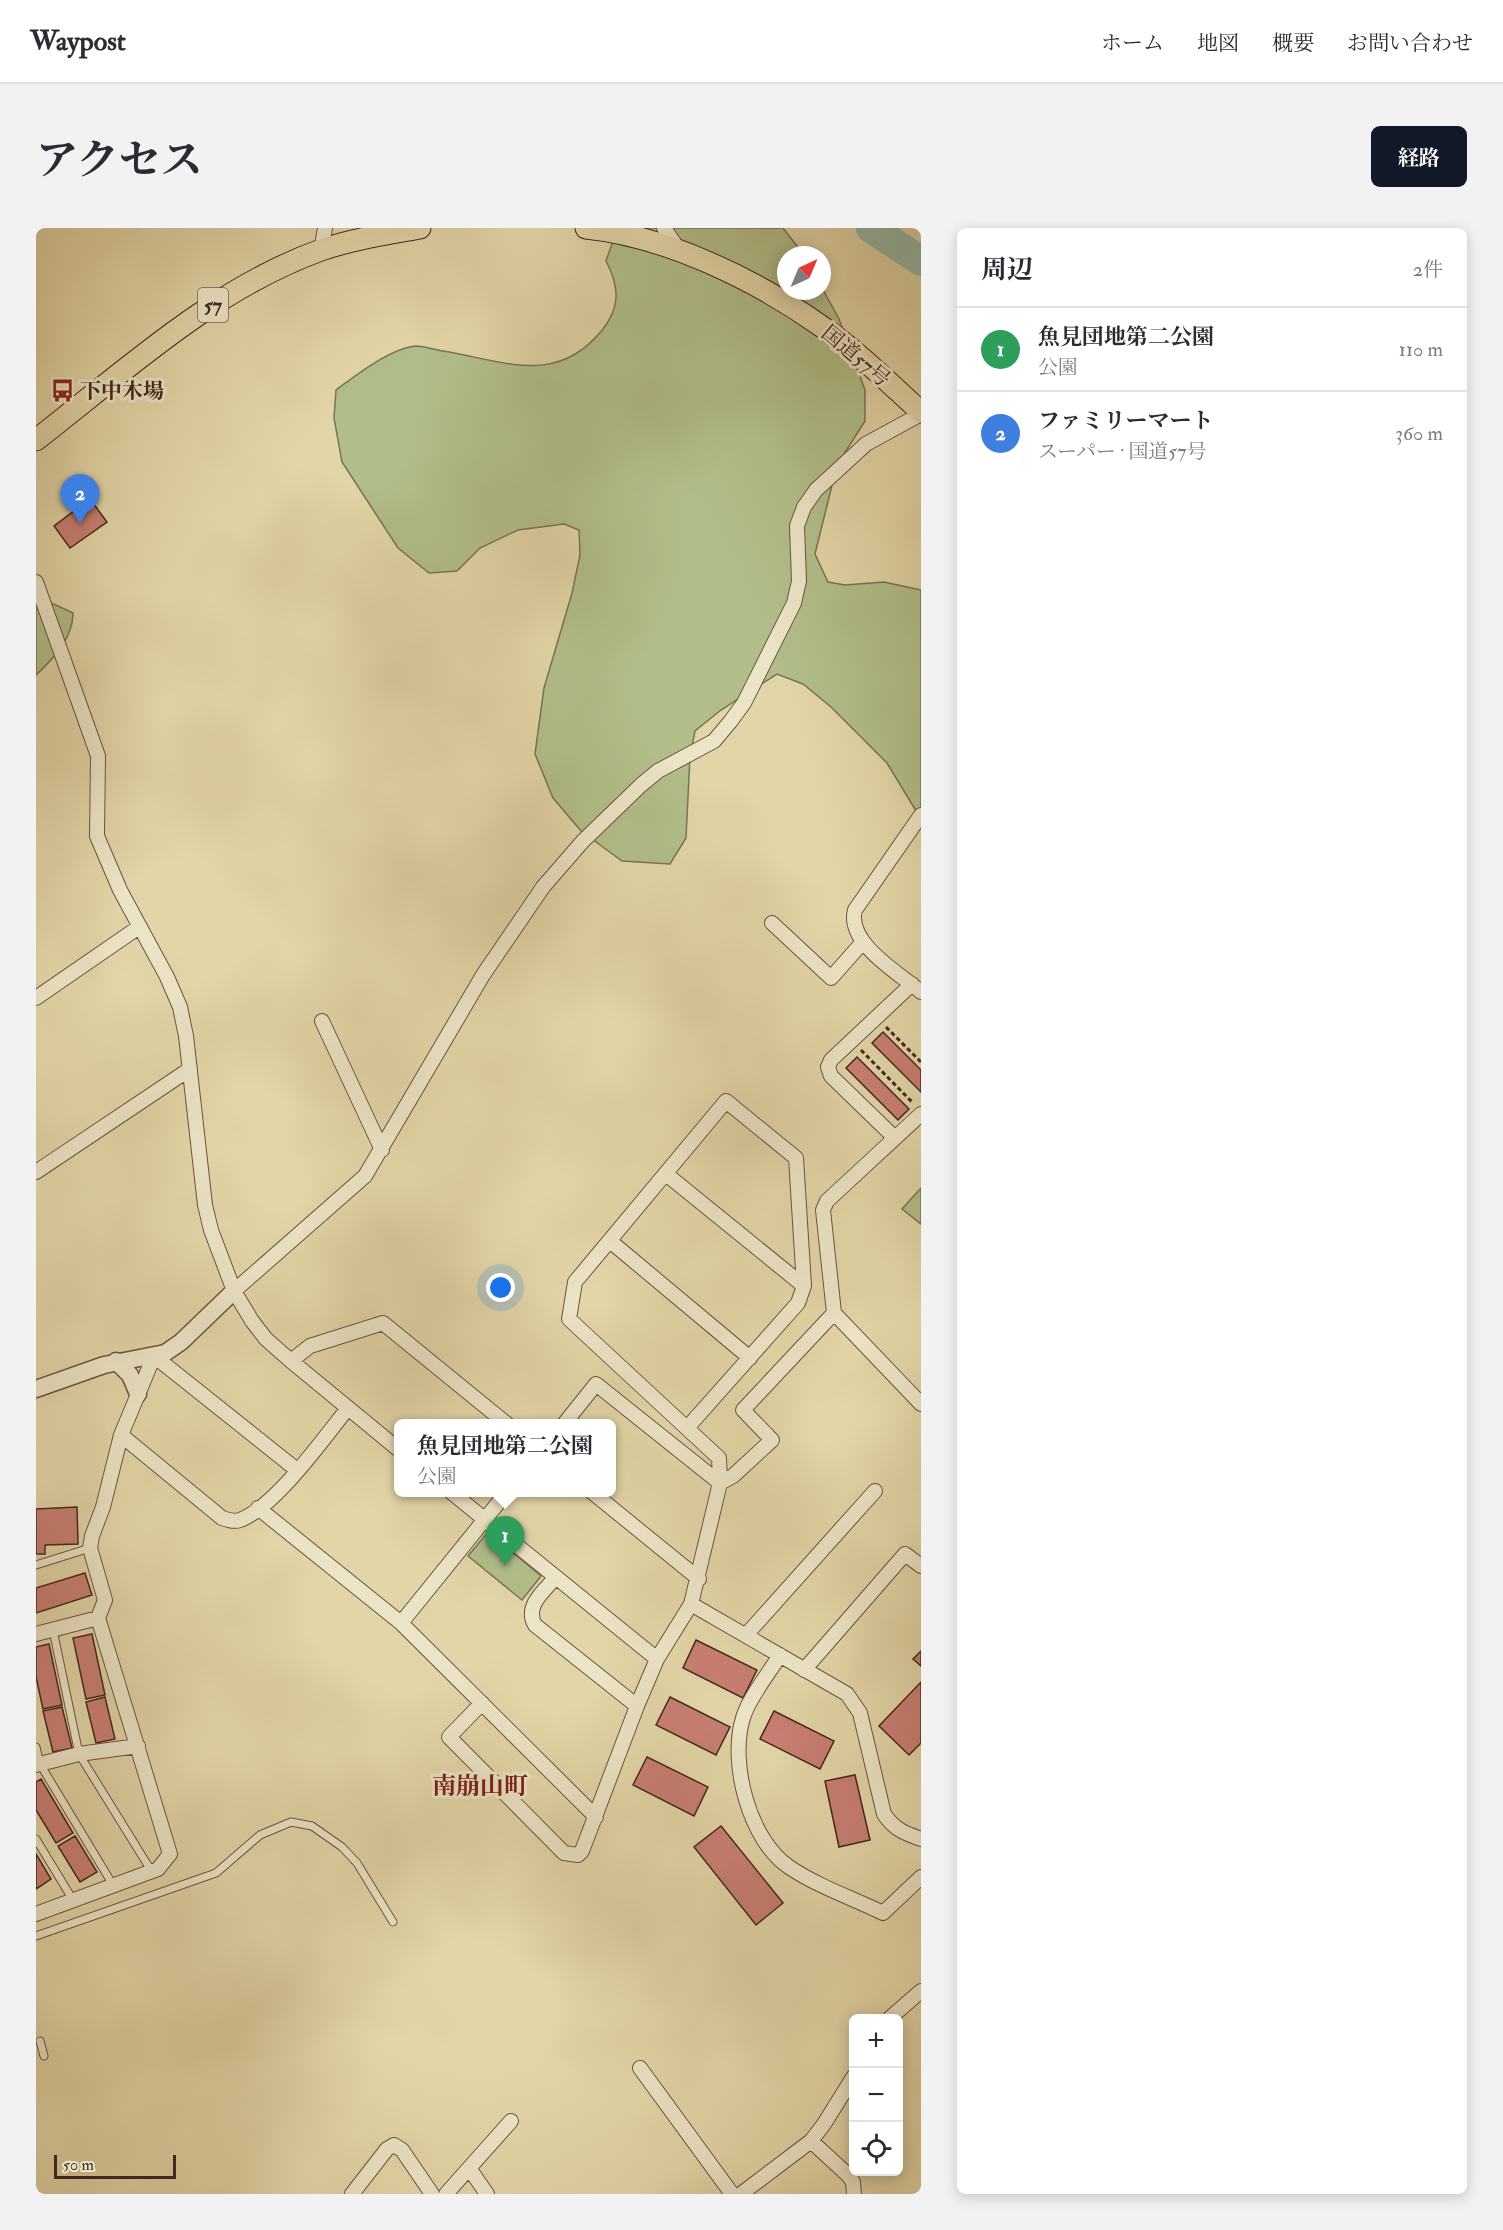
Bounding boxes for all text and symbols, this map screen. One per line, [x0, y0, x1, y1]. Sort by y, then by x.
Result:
text: Waypost [30, 24, 126, 59]
text: ホーム [1101, 30, 1164, 57]
text: 地図 [1197, 30, 1239, 57]
text: 概要 [1272, 30, 1314, 57]
text: お問い合わせ [1347, 30, 1473, 57]
button: 経路 [1371, 126, 1467, 187]
text: アクセス [36, 135, 203, 187]
north arrow [777, 246, 831, 300]
text: 周辺 [981, 254, 1033, 286]
text: 2件 [1413, 257, 1443, 282]
road number: 57 [198, 288, 228, 322]
street label: 国道57号 [816, 320, 896, 393]
text: 魚見団地第二公園 [1038, 323, 1214, 351]
text: 1 [997, 337, 1004, 362]
text: 110 m [1399, 337, 1443, 362]
text: 公園 [1038, 355, 1078, 380]
bus stop icon: 下中木場 [49, 378, 75, 404]
place label: 下中木場 [80, 378, 164, 405]
text: ファミリーマート [1038, 407, 1214, 435]
text: 2 [995, 421, 1006, 446]
text: 360 m [1395, 421, 1443, 446]
text: スーパー · 国道57号 [1038, 439, 1206, 464]
pin: 2 [60, 474, 99, 524]
your location [486, 1273, 515, 1302]
popup [394, 1419, 616, 1497]
text: 魚見団地第二公園 [417, 1432, 593, 1460]
text: 公園 [417, 1464, 457, 1489]
pin: 1 [486, 1516, 524, 1566]
district label: 南崩山町 [432, 1771, 528, 1802]
map controls [849, 2014, 903, 2176]
button: + [849, 2014, 903, 2068]
button: − [849, 2068, 903, 2122]
button: locate [849, 2122, 903, 2176]
scale bar [54, 2152, 176, 2180]
text: 50 m [63, 2155, 94, 2175]

